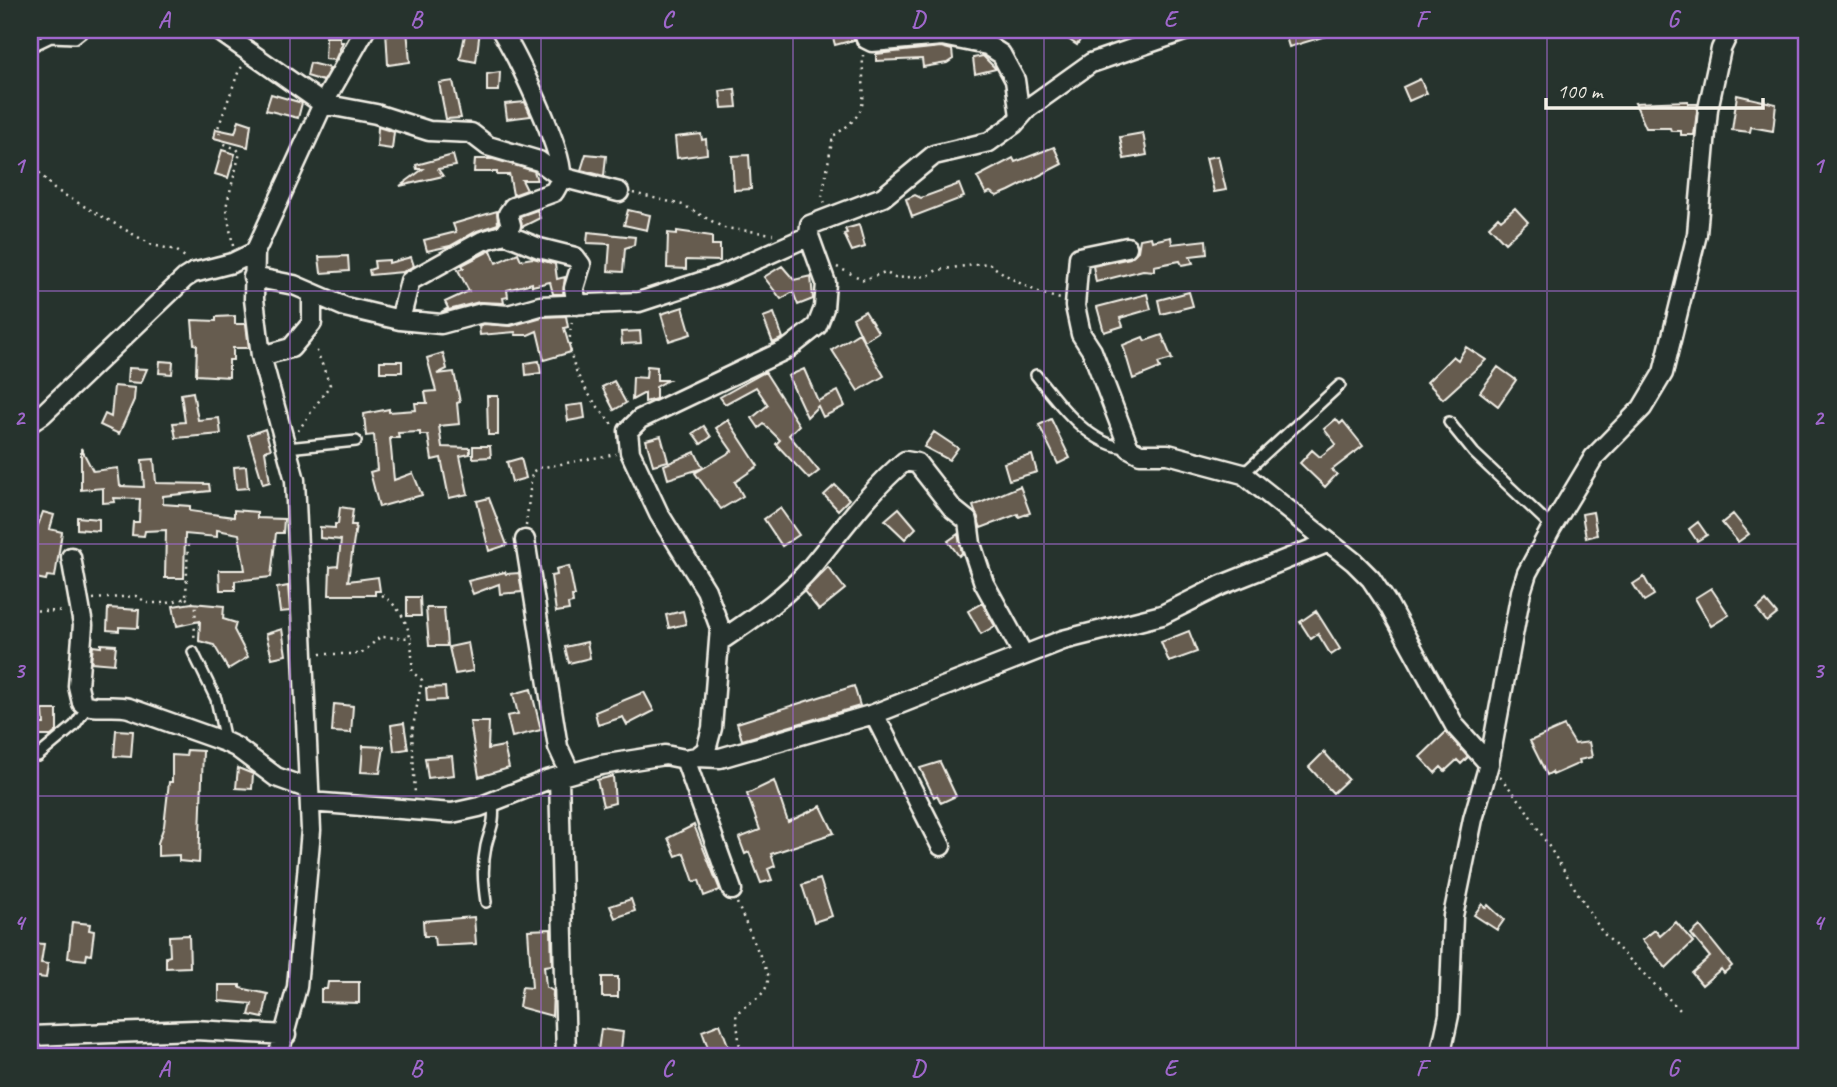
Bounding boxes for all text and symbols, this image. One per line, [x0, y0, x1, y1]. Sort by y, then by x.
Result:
text: A [158, 5, 172, 34]
text: B [410, 5, 424, 34]
text: C [662, 5, 676, 34]
text: D [911, 5, 927, 34]
text: E [1164, 5, 1180, 34]
text: F [1416, 5, 1432, 34]
text: G [1667, 5, 1682, 34]
scale bar [1546, 66, 1764, 110]
text: 100 m [1557, 78, 1604, 104]
text: 1 [14, 151, 27, 180]
text: 1 [1813, 151, 1826, 180]
text: 2 [14, 403, 27, 432]
text: 2 [1813, 403, 1826, 432]
text: 3 [14, 656, 27, 685]
text: 3 [1813, 656, 1826, 685]
text: 4 [14, 908, 27, 937]
text: 4 [1813, 908, 1826, 937]
text: A [158, 1054, 172, 1083]
text: B [410, 1054, 424, 1083]
text: C [662, 1054, 676, 1083]
text: D [911, 1054, 927, 1083]
text: E [1164, 1054, 1180, 1083]
text: F [1416, 1054, 1432, 1083]
text: G [1667, 1054, 1682, 1083]

